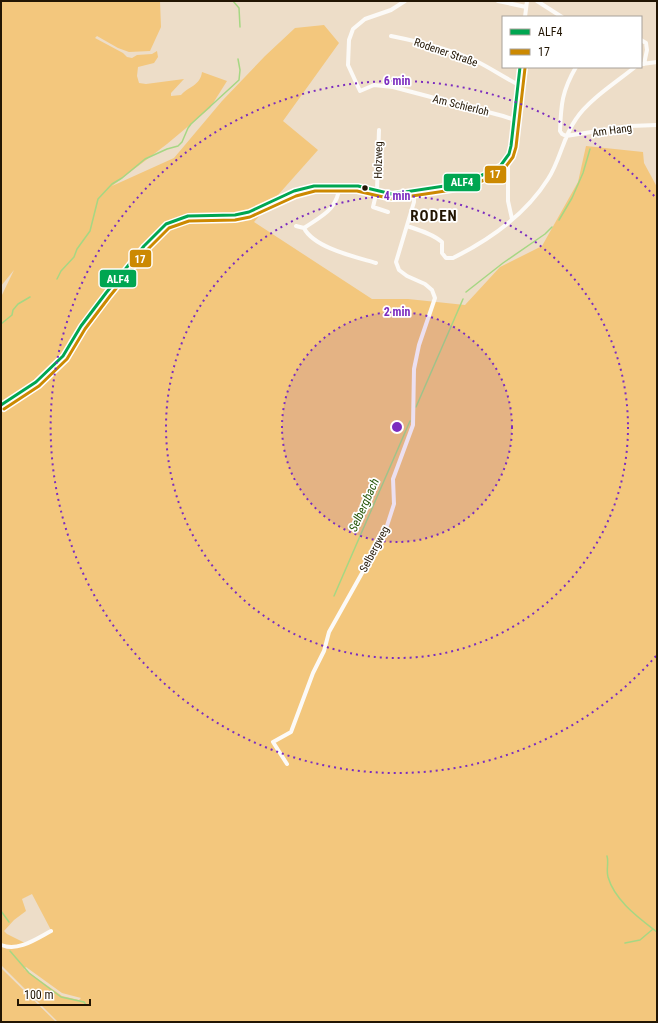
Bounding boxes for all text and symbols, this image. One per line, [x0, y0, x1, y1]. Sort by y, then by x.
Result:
legend [502, 16, 642, 68]
text: ALF4 [538, 25, 562, 39]
street label: Rodener Straße [412, 35, 479, 69]
text: 17 [538, 45, 550, 59]
text: 6 min [384, 74, 410, 88]
street label: Am Schierloh [431, 92, 490, 119]
street label: Am Hang [591, 121, 633, 140]
street label: Holzweg [372, 141, 385, 179]
line badge: 17 [484, 165, 507, 184]
text: 17 [489, 168, 501, 181]
line badge: ALF4 [443, 173, 481, 192]
text: ALF4 [451, 176, 474, 189]
unlabelled marker [360, 183, 370, 193]
text: 4 min [384, 189, 410, 203]
district label: RODEN [410, 207, 458, 225]
line badge: 17 [129, 249, 152, 268]
text: 17 [134, 253, 146, 266]
line badge: ALF4 [99, 269, 137, 288]
text: ALF4 [107, 273, 130, 286]
text: 2 min [384, 305, 410, 319]
centre of rings [390, 420, 404, 434]
water label: Selbergbach [346, 476, 382, 534]
street label: Selbergweg [357, 524, 392, 575]
scale bar [18, 981, 90, 1007]
text: 100 m [24, 988, 54, 1002]

